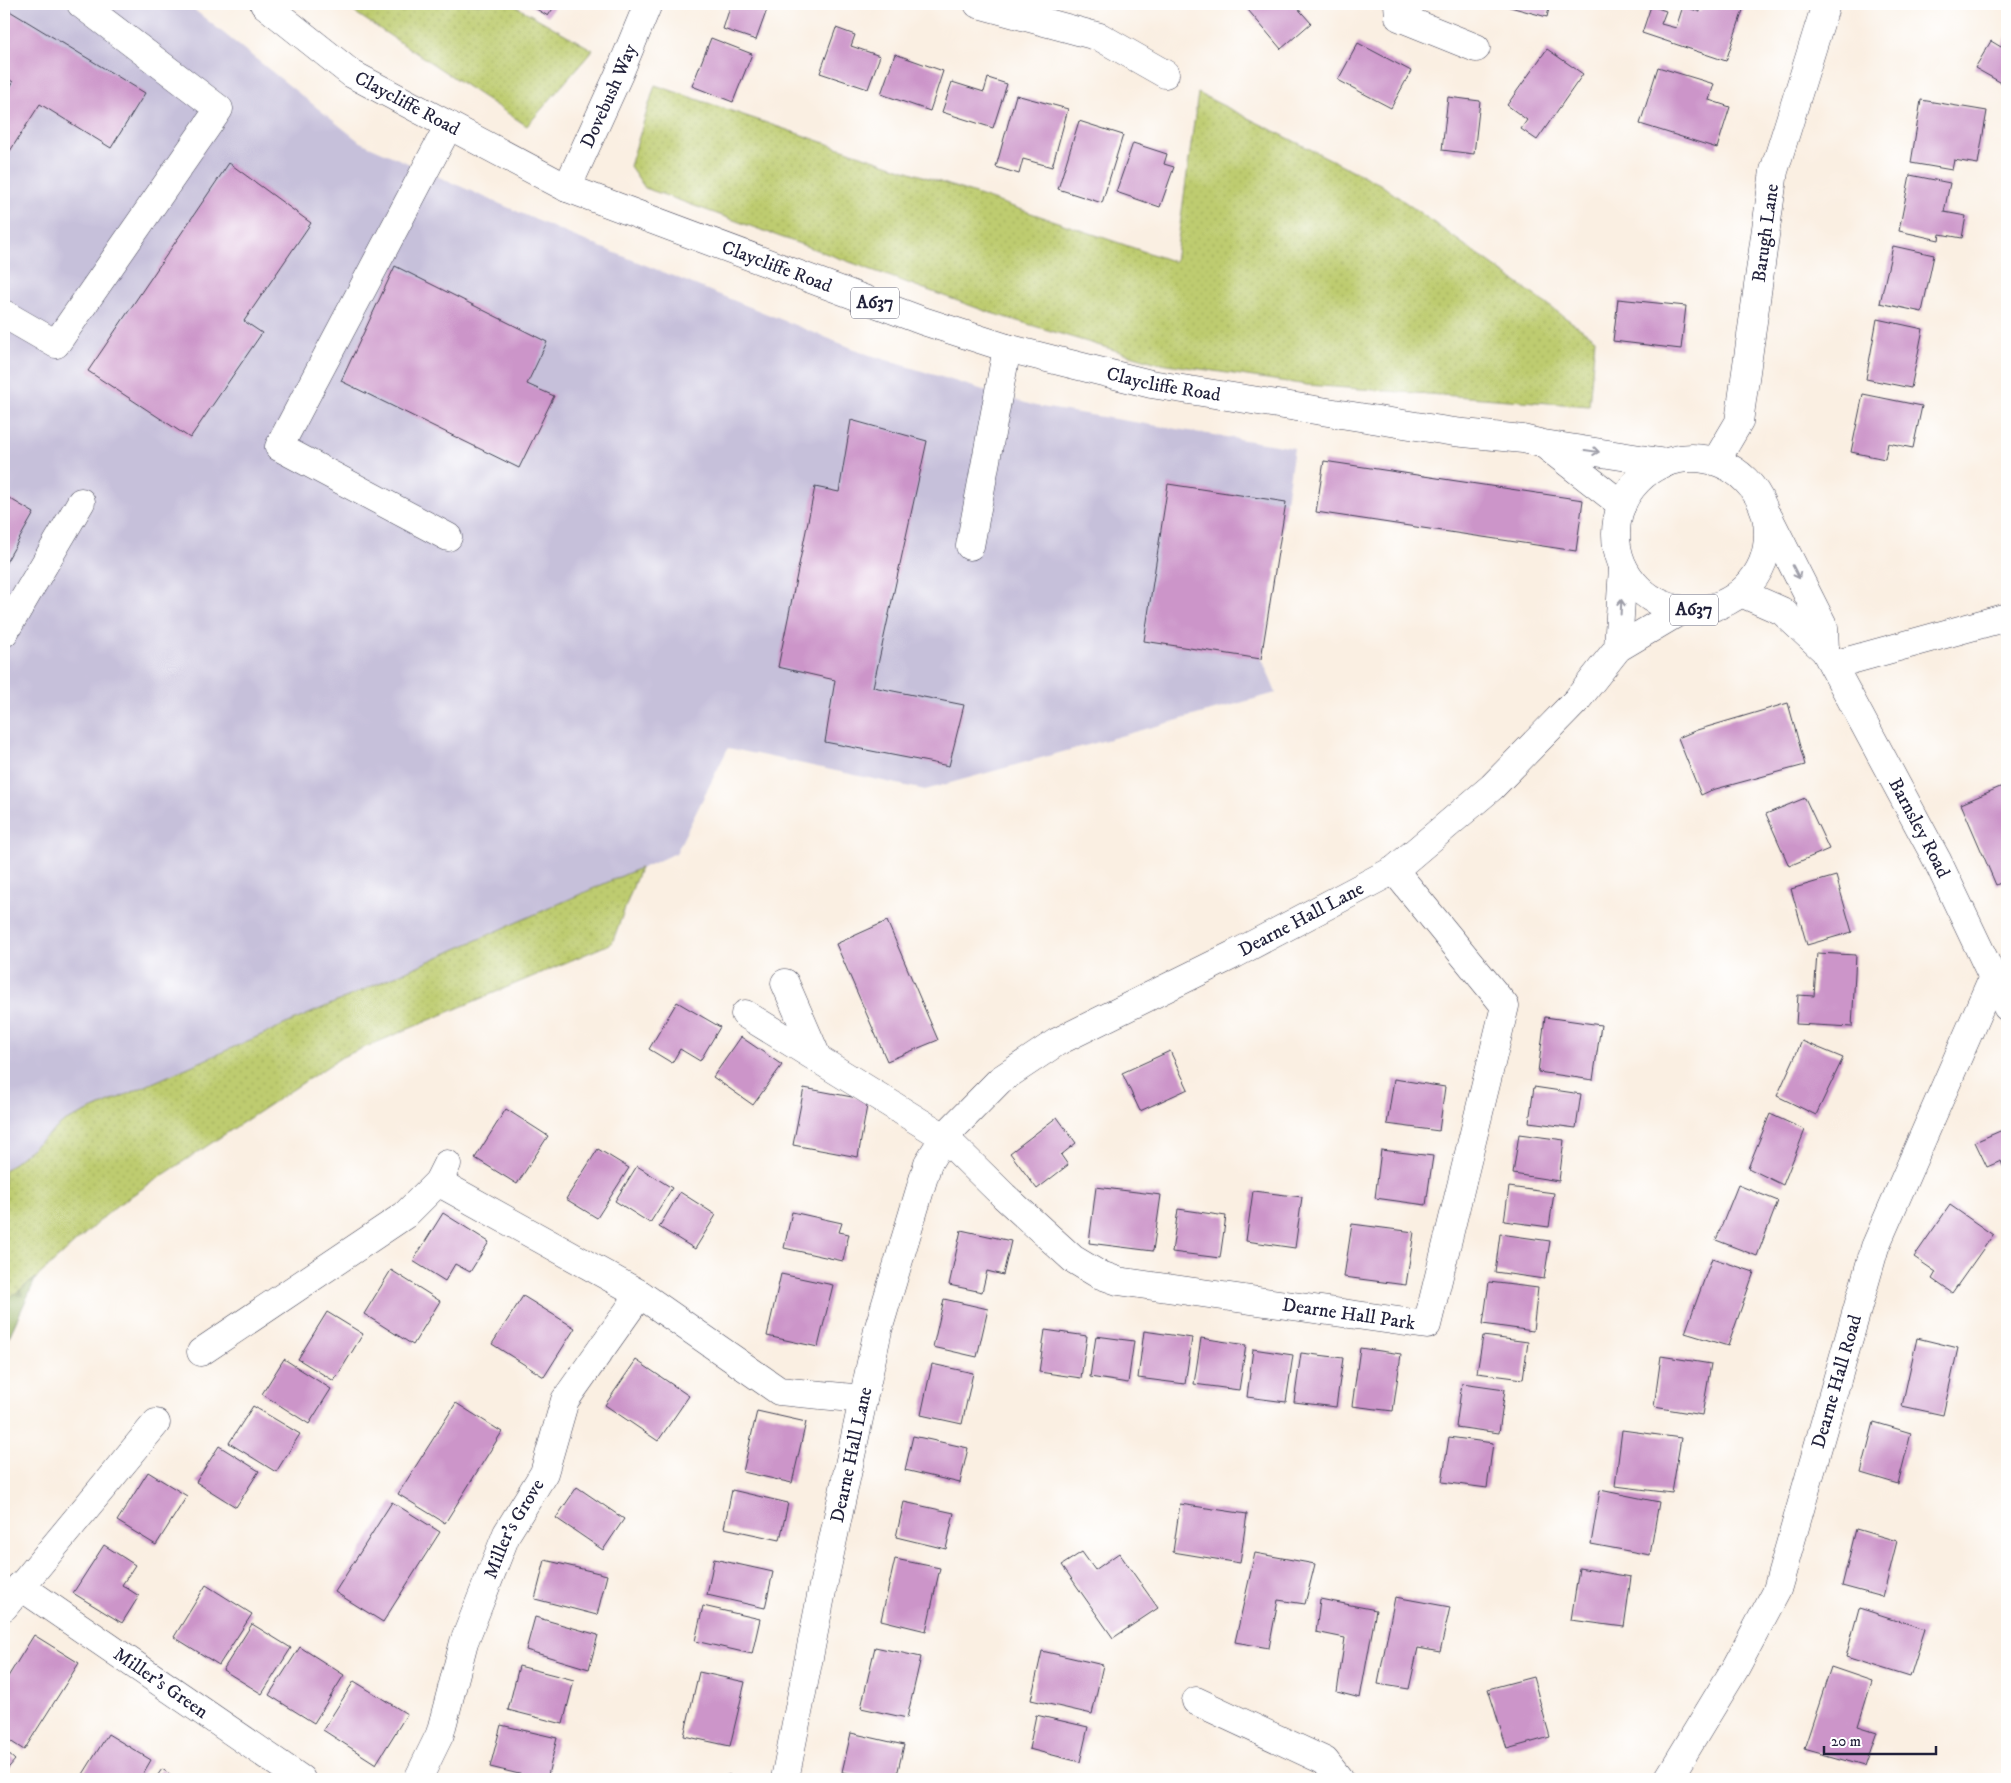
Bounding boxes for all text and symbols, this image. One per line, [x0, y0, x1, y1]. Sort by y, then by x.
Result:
street label: Dovebush Way [575, 40, 642, 152]
street label: Claycliffe Road [351, 66, 464, 141]
street label: Barugh Lane [1747, 182, 1784, 284]
street label: Claycliffe Road [719, 235, 836, 298]
road number: A637 [851, 288, 899, 318]
street label: Claycliffe Road [1104, 362, 1223, 406]
one-way arrow [1584, 446, 1600, 456]
one-way arrow [1791, 565, 1801, 580]
road number: A637 [1670, 594, 1718, 626]
one-way arrow [1616, 600, 1625, 616]
street label: Barnsley Road [1884, 774, 1955, 882]
street label: Dearne Hall Lane [1235, 877, 1368, 962]
street label: Dearne Hall Park [1281, 1293, 1417, 1335]
street label: Dearne Hall Road [1807, 1312, 1867, 1451]
street label: Dearne Hall Lane [825, 1385, 877, 1525]
street label: Miller's Grove [479, 1475, 549, 1582]
street label: Miller's Green [109, 1642, 213, 1723]
scale bar [1824, 1723, 1936, 1755]
text: 20 m [1831, 1732, 1861, 1751]

